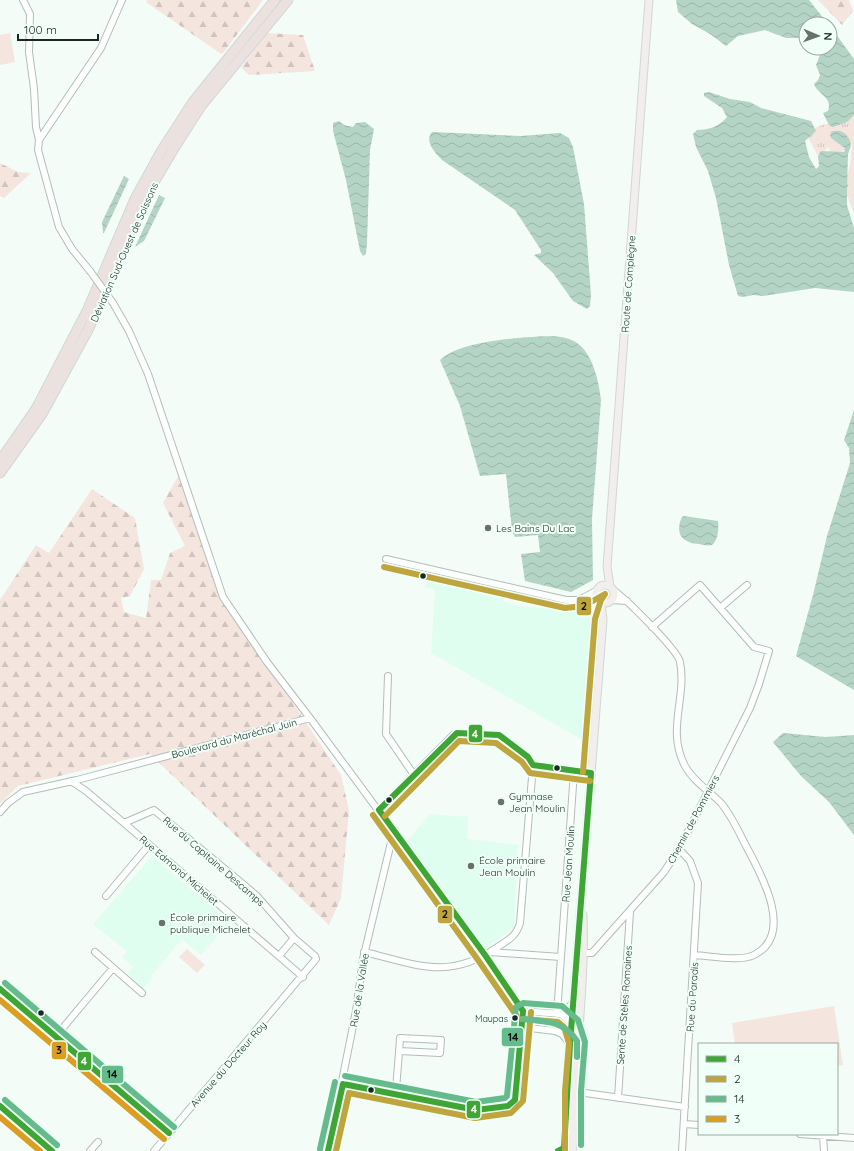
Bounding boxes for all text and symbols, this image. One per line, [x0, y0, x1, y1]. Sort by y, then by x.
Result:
scale bar [18, 16, 98, 42]
north arrow [798, 16, 838, 56]
text: 100 m [24, 22, 57, 37]
text: N [821, 32, 835, 41]
street label: Déviation Sud-Ouest de Soissons [88, 180, 161, 324]
street label: Route de Compiègne [619, 235, 638, 333]
place label: Les Bains Du Lac [496, 522, 574, 535]
marker: Les Bains Du Lac [483, 523, 493, 533]
unlabelled marker [418, 571, 428, 581]
line badge: 2 [576, 596, 592, 616]
text: 2 [581, 599, 587, 613]
street label: Boulevard du Maréchal Juin [170, 715, 298, 761]
line badge: 4 [468, 724, 483, 743]
text: 4 [472, 727, 479, 741]
unlabelled marker [552, 763, 562, 773]
street label: Chemin de Pommiers [665, 772, 722, 866]
place label: Gymnase Jean Moulin [509, 790, 565, 815]
unlabelled marker [384, 795, 394, 805]
marker: Gymnase Jean Moulin [496, 797, 506, 807]
street label: Rue du Capitaine Descamps [160, 814, 267, 909]
street label: Rue Jean Moulin [559, 825, 578, 903]
street label: Rue Edmond Michelet [137, 833, 221, 909]
place label: École primaire Jean Moulin [479, 854, 545, 879]
marker: École primaire Jean Moulin [466, 861, 476, 871]
line badge: 2 [437, 905, 453, 924]
text: 2 [442, 907, 448, 921]
place label: École primaire publique Michelet [170, 911, 251, 936]
marker: École primaire publique Michelet [157, 918, 167, 928]
street label: Sente de Stèles Romaines [614, 945, 635, 1065]
street label: Rue de la Vallée [347, 952, 372, 1028]
street label: Rue du Paradis [684, 961, 701, 1032]
unlabelled marker [36, 1008, 46, 1018]
place label: Maupas [475, 1013, 508, 1024]
marker: Maupas [510, 1013, 520, 1023]
street label: Avenue du Docteur Roy [187, 1019, 269, 1110]
line badge: 14 [501, 1027, 524, 1047]
text: 14 [508, 1030, 519, 1044]
line badge: 3 [51, 1041, 67, 1060]
text: 3 [56, 1043, 62, 1057]
legend [698, 1043, 838, 1135]
line badge: 4 [77, 1051, 92, 1071]
text: 4 [734, 1051, 740, 1066]
text: 4 [81, 1054, 88, 1068]
line badge: 14 [101, 1065, 124, 1084]
text: 14 [107, 1067, 118, 1081]
text: 2 [734, 1071, 741, 1086]
unlabelled marker [366, 1085, 376, 1095]
text: 14 [734, 1091, 745, 1106]
line badge: 4 [466, 1100, 481, 1119]
text: 4 [471, 1102, 478, 1116]
text: 3 [734, 1111, 740, 1126]

